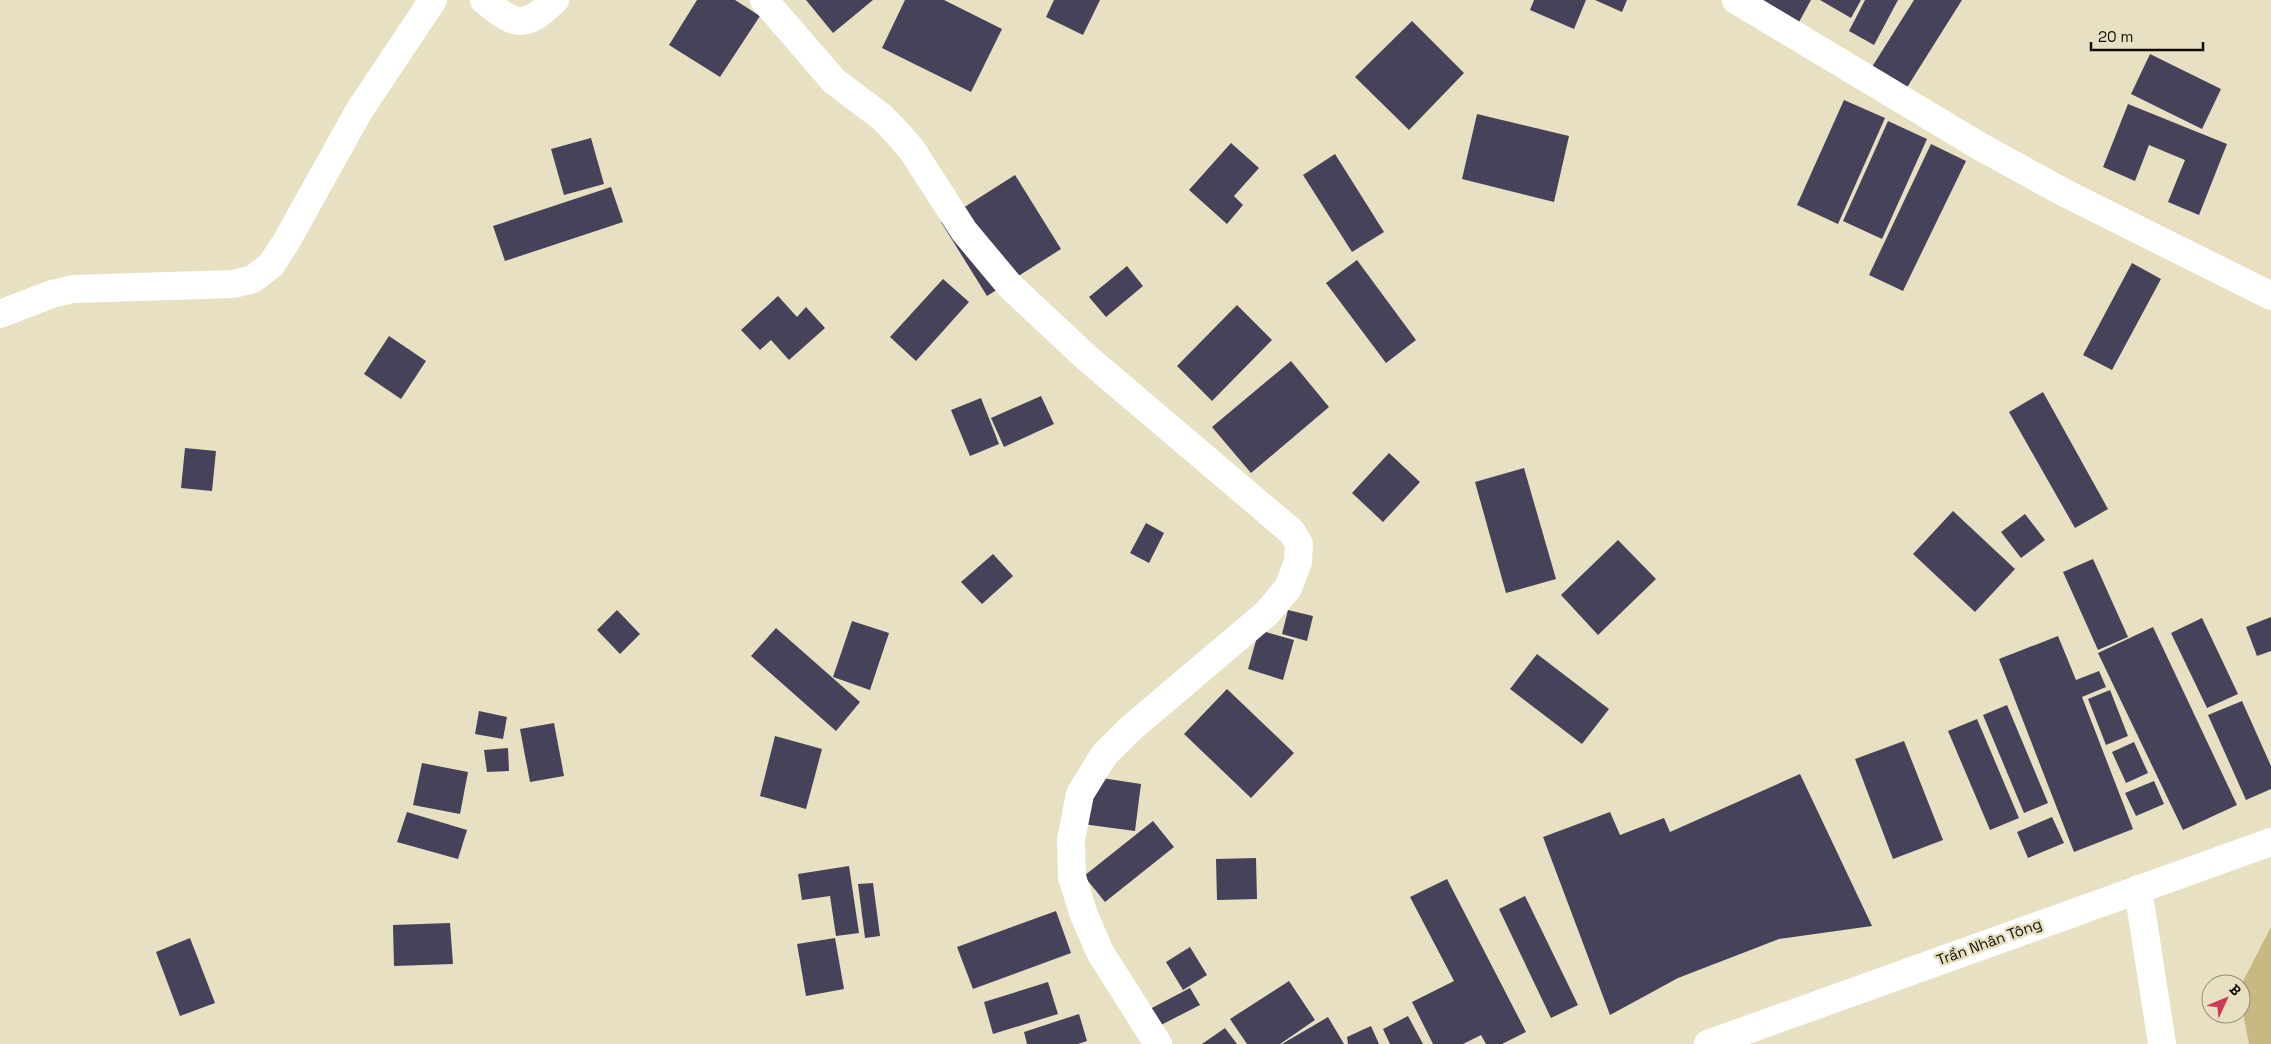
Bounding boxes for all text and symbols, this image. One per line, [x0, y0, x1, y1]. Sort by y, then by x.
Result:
scale bar [2091, 20, 2204, 52]
text: 20 m [2098, 27, 2133, 46]
street label: Trần Nhân Tông [1934, 914, 2044, 969]
north arrow [2201, 974, 2251, 1024]
text: B [2226, 980, 2245, 1000]

